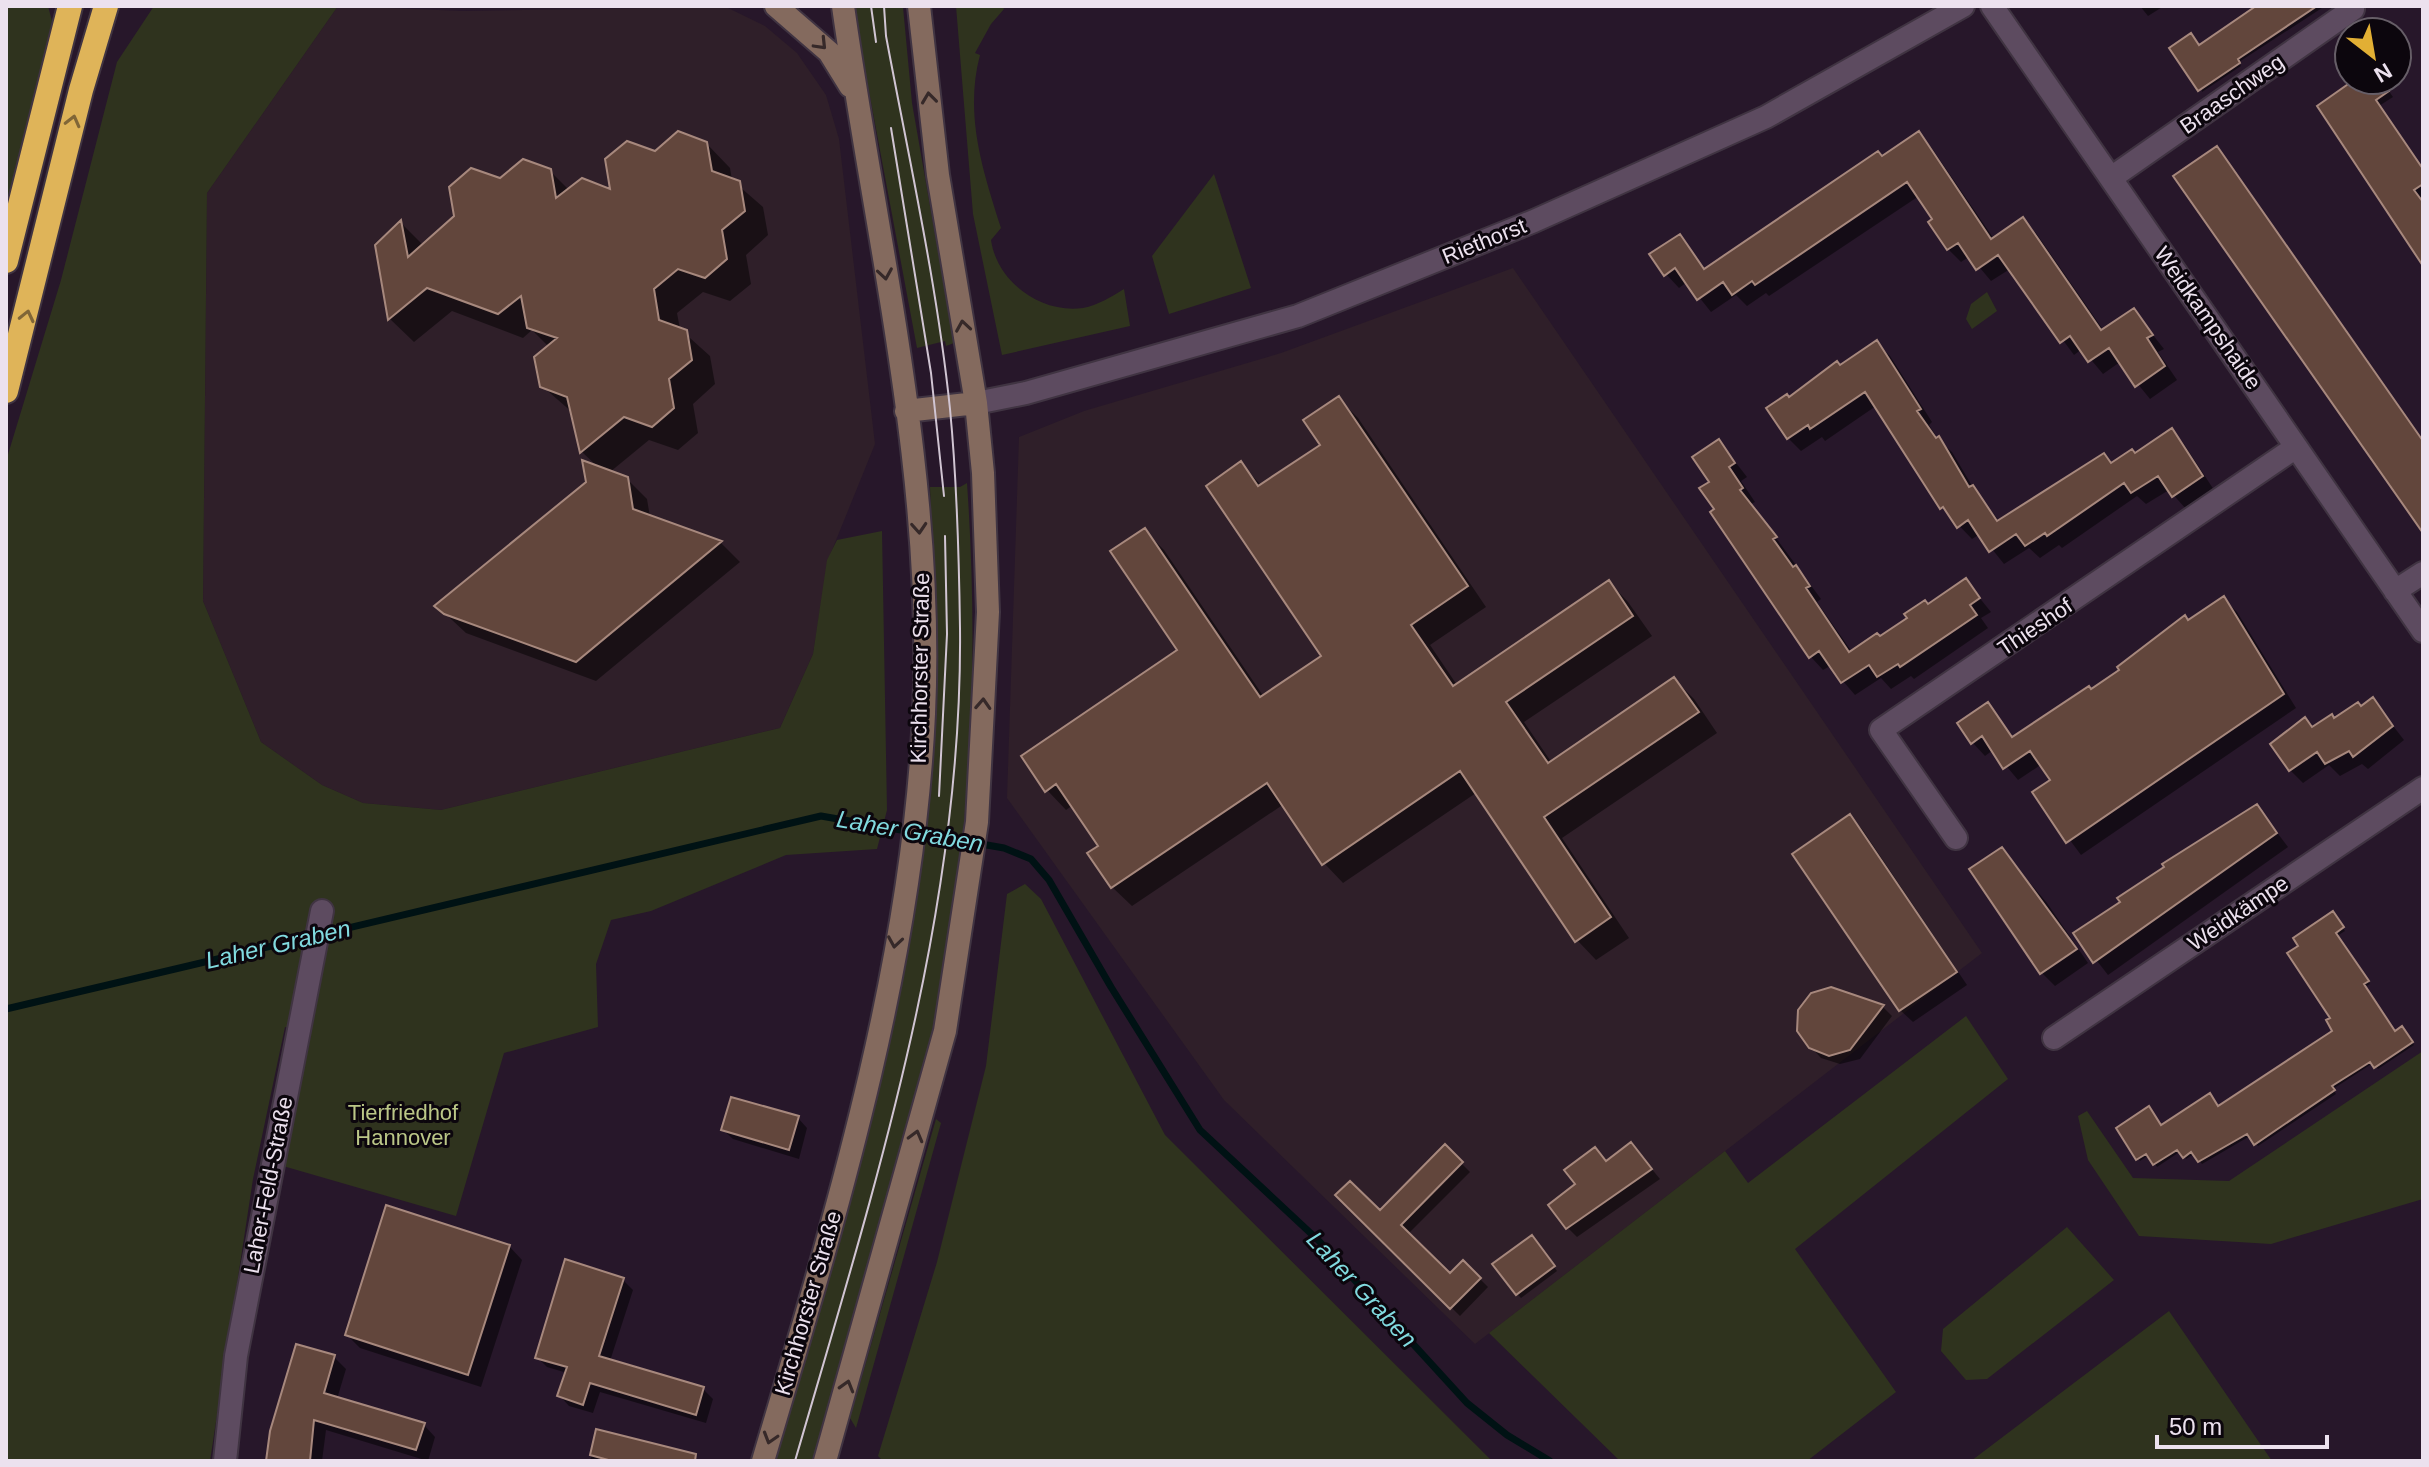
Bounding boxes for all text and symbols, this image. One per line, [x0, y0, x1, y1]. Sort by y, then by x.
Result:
north arrow [2333, 16, 2413, 96]
one-way arrow [812, 35, 826, 49]
street label: Braaschweg [2175, 49, 2289, 139]
text: N [2370, 58, 2396, 88]
one-way arrow [921, 91, 938, 104]
one-way arrow [64, 115, 81, 129]
street label: Riethorst [1438, 213, 1530, 269]
street label: Weidkampshaide [2149, 242, 2267, 394]
one-way arrow [876, 267, 893, 281]
one-way arrow [17, 310, 34, 323]
one-way arrow [956, 320, 973, 333]
one-way arrow [910, 522, 927, 535]
street label: Kirchhorster Straße [906, 572, 934, 764]
street label: Thieshof [1993, 593, 2078, 661]
one-way arrow [974, 697, 991, 710]
water label: Laher Graben [835, 805, 985, 857]
street label: Weidkämpe [2183, 870, 2293, 956]
water label: Laher Graben [203, 914, 353, 974]
one-way arrow [888, 935, 905, 949]
street label: Laher-Feld-Straße [239, 1094, 297, 1276]
park label: Tierfriedhof Hannover [348, 1100, 459, 1150]
one-way arrow [907, 1129, 923, 1143]
street label: Kirchhorster Straße [770, 1208, 846, 1398]
water label: Laher Graben [1302, 1226, 1422, 1352]
one-way arrow [838, 1380, 854, 1394]
scale bar [2157, 1399, 2327, 1449]
text: 50 m [2169, 1413, 2222, 1440]
one-way arrow [763, 1430, 779, 1444]

